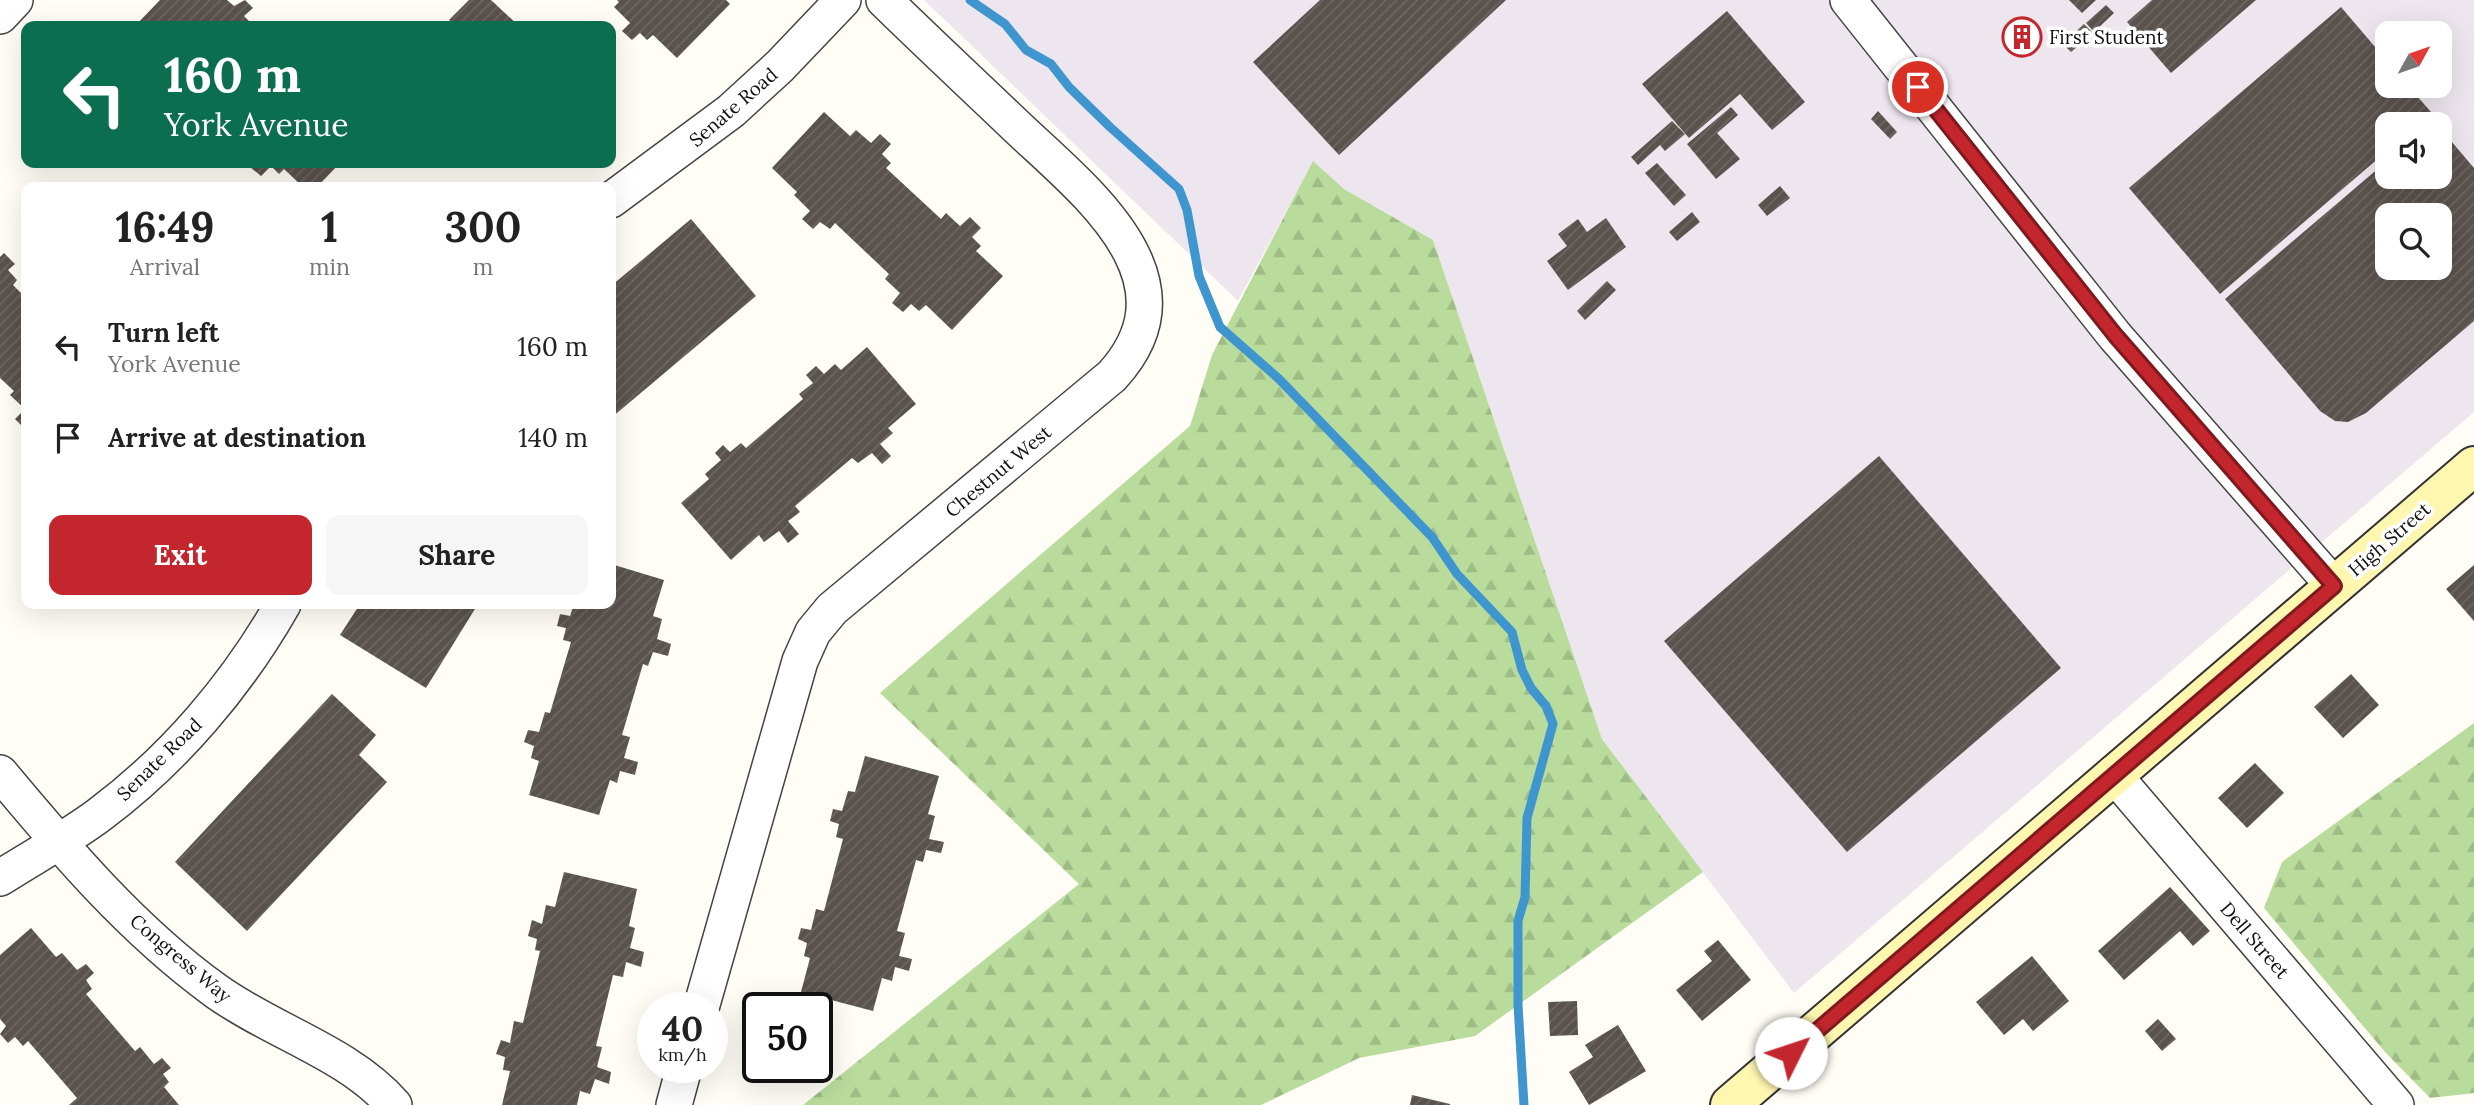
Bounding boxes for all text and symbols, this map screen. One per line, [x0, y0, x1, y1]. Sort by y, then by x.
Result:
building icon: First Student [2001, 16, 2043, 58]
north arrow [2375, 21, 2452, 98]
map controls [2375, 21, 2452, 280]
place label: First Student [2049, 25, 2164, 49]
text: 160 m [164, 43, 301, 105]
icon: left [49, 49, 140, 140]
pin [1888, 57, 1948, 117]
street label: Senate Road [684, 62, 782, 152]
icon: arrive [1899, 68, 1937, 106]
text: York Avenue [164, 104, 349, 145]
button: sound [2375, 112, 2452, 189]
text: 16:49 [116, 200, 214, 254]
text: 1 [321, 200, 338, 254]
text: 300 [444, 200, 521, 254]
button: search [2375, 203, 2452, 280]
text: Arrival [130, 252, 200, 281]
text: min [309, 252, 350, 281]
text: m [473, 252, 493, 281]
text: Turn left [108, 316, 219, 349]
icon: left [49, 328, 87, 366]
text: 160 m [517, 330, 588, 363]
text: York Avenue [108, 349, 241, 378]
icon: arrive [49, 419, 87, 457]
street label: Chestnut West [940, 419, 1056, 522]
text: Arrive at destination [108, 421, 366, 454]
text: 140 m [518, 421, 588, 454]
street label: High Street [2343, 496, 2436, 581]
button: Exit [49, 515, 312, 595]
button: Share [326, 515, 588, 595]
street label: Senate Road [111, 713, 207, 805]
street label: Dell Street [2215, 897, 2295, 984]
street label: Congress Way [125, 909, 237, 1007]
speed limit sign: 50 [742, 992, 833, 1083]
text: 40 [662, 1006, 703, 1051]
position arrow [1754, 1016, 1828, 1090]
text: km/h [658, 1043, 707, 1066]

